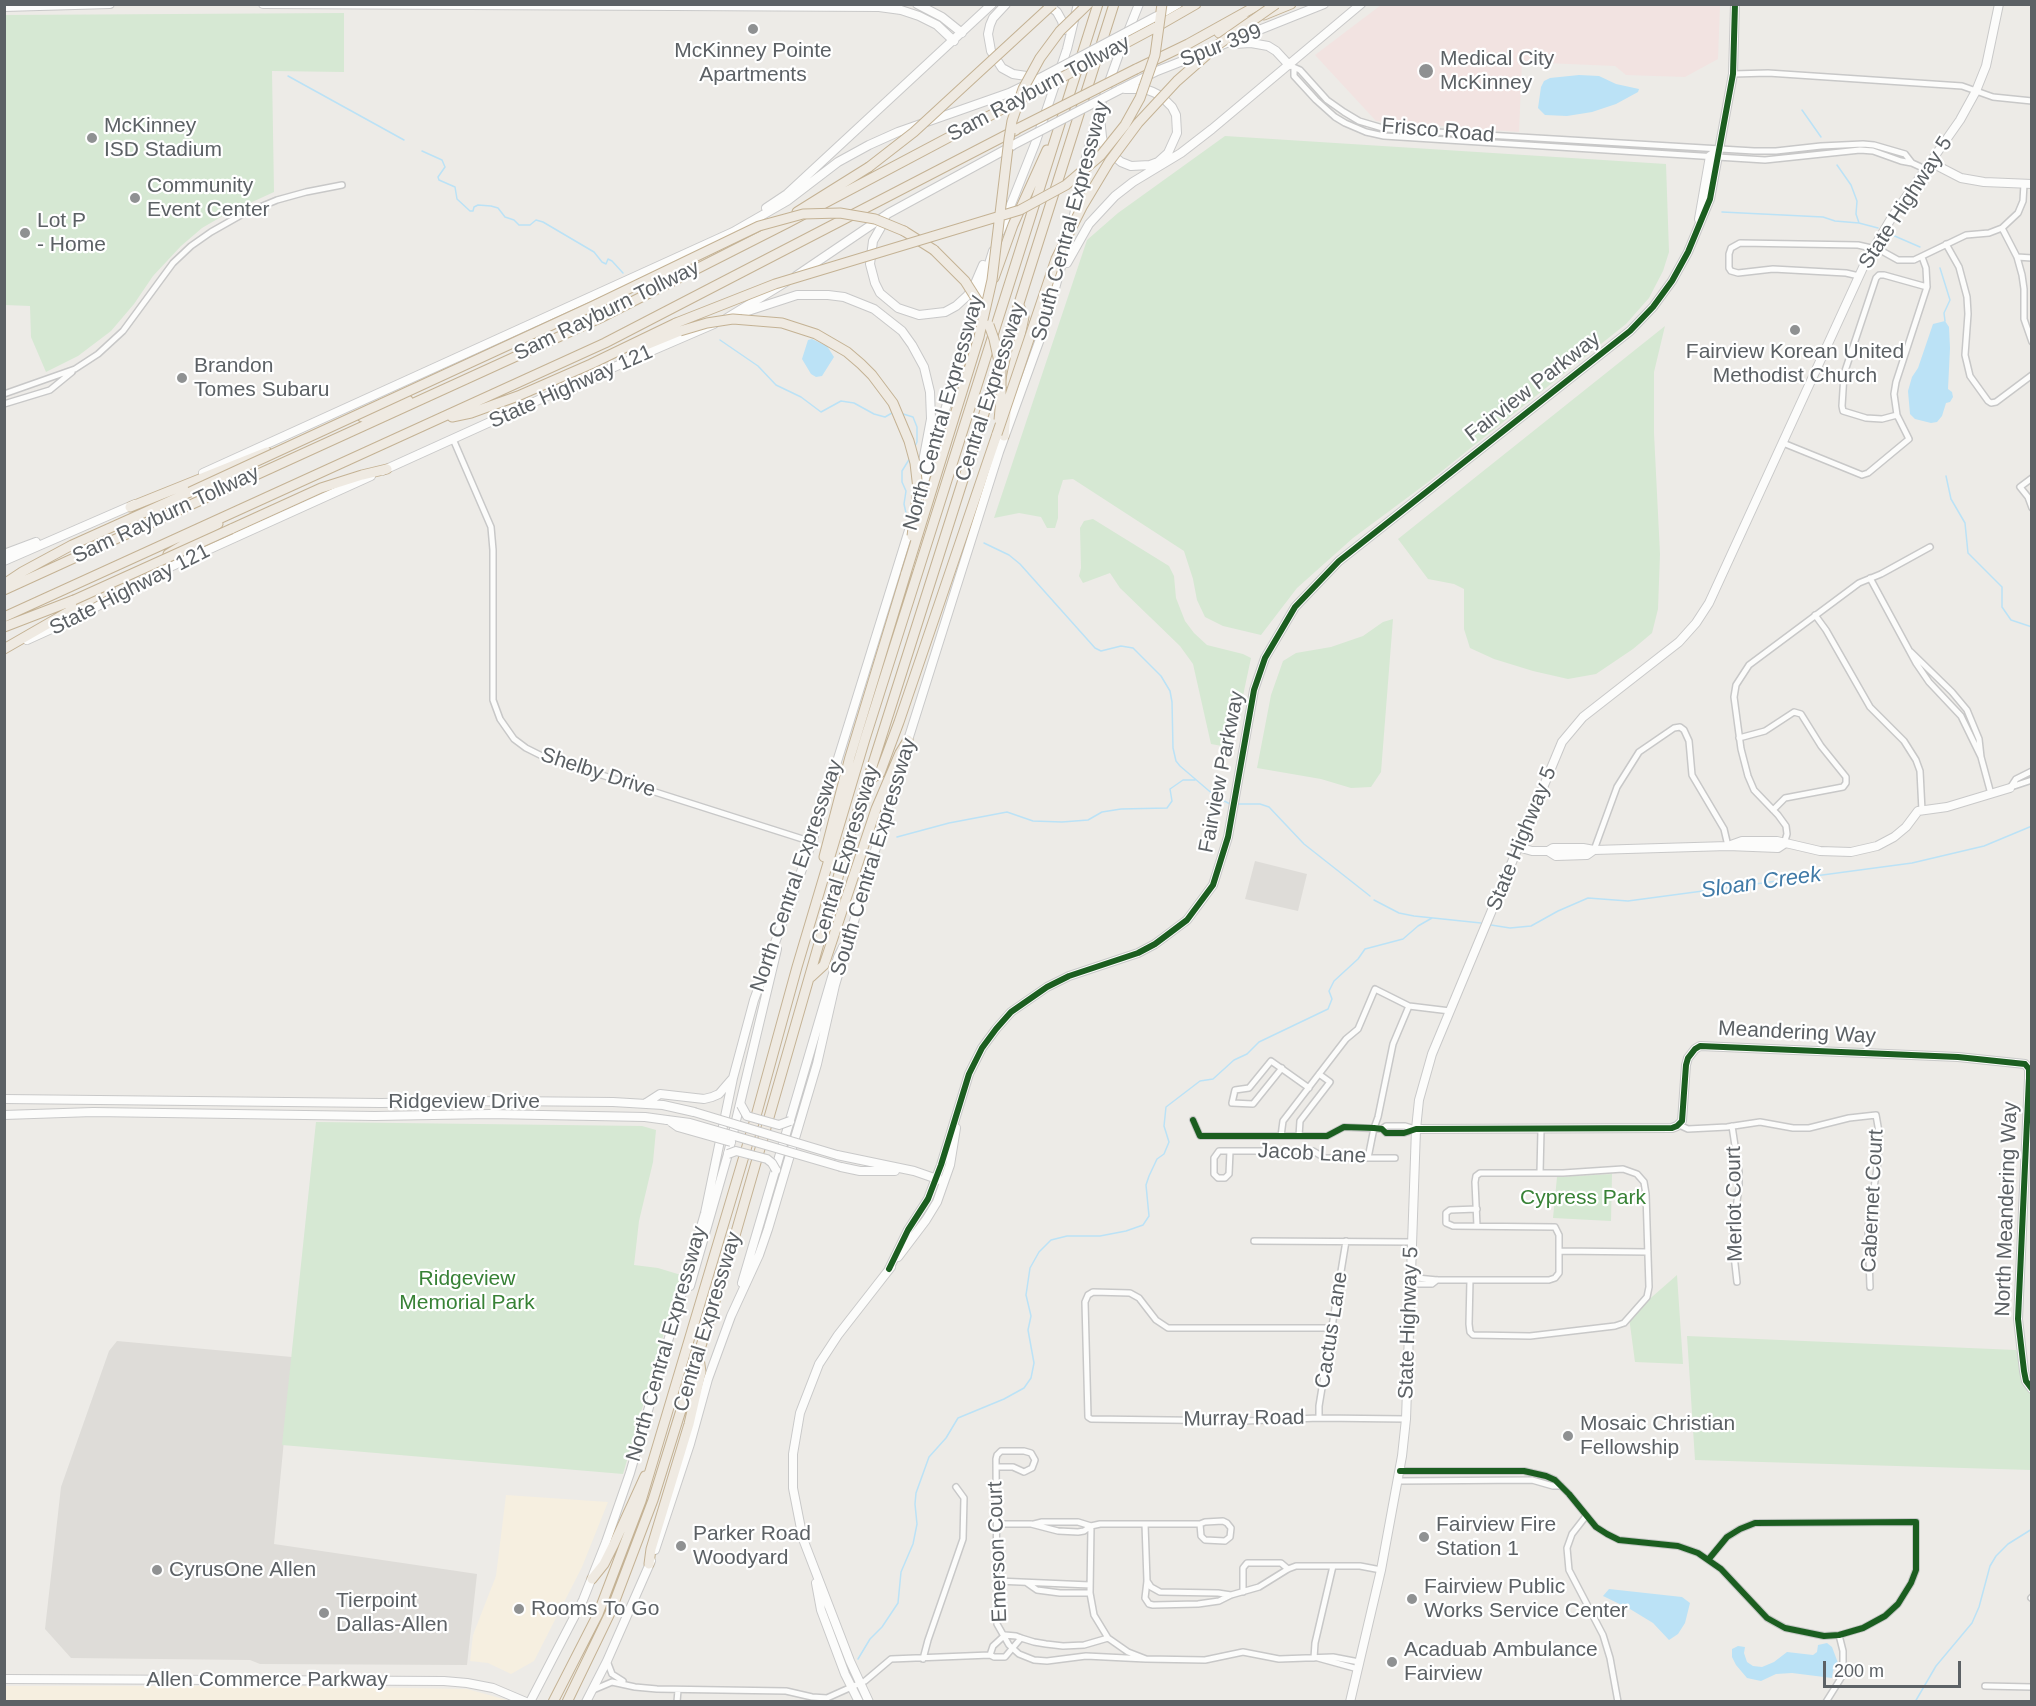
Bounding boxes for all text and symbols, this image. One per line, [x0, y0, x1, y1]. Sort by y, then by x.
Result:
street label: Spur 399 [1177, 19, 1265, 73]
marker: McKinney Pointe Apartments [746, 22, 760, 36]
street label: Sam Rayburn Tollway [943, 30, 1135, 148]
place label: McKinney Pointe Apartments [674, 38, 832, 88]
place label: Medical City McKinney [1440, 46, 1554, 96]
marker: Medical City McKinney [1417, 62, 1435, 80]
street label: South Central Expressway [1027, 98, 1115, 344]
place label: McKinney ISD Stadium [104, 113, 222, 163]
street label: Frisco Road [1381, 114, 1495, 148]
marker: McKinney ISD Stadium [85, 131, 99, 145]
street label: State Highway 5 [1854, 132, 1958, 274]
place label: Community Event Center [147, 173, 270, 223]
marker: Community Event Center [128, 191, 142, 205]
place label: Lot P - Home [37, 208, 106, 258]
marker: Lot P - Home [18, 226, 32, 240]
street label: Sam Rayburn Tollway [510, 255, 704, 367]
street label: North Central Expressway [898, 292, 990, 534]
street label: Central Expressway [950, 299, 1032, 485]
marker: Fairview Korean United Methodist Church [1788, 323, 1802, 337]
street label: Fairview Parkway [1460, 326, 1606, 448]
place label: Fairview Korean United Methodist Church [1686, 339, 1904, 389]
street label: State Highway 121 [485, 340, 657, 434]
place label: Brandon Tomes Subaru [194, 353, 329, 403]
marker: Brandon Tomes Subaru [175, 371, 189, 385]
street label: Sam Rayburn Tollway [69, 461, 263, 569]
street label: State Highway 121 [46, 539, 214, 641]
street label: Fairview Parkway [1194, 689, 1250, 855]
street label: South Central Expressway [826, 735, 922, 979]
street label: Shelby Drive [537, 743, 659, 803]
street label: North Central Expressway [745, 757, 849, 995]
street label: Central Expressway [807, 762, 885, 948]
street label: State Highway 5 [1482, 763, 1562, 915]
water label: Sloan Creek [1699, 862, 1823, 904]
street label: Meandering Way [1717, 1016, 1877, 1050]
street label: Ridgeview Drive [388, 1089, 540, 1115]
street label: North Meandering Way [1991, 1101, 2023, 1317]
street label: Cabernet Court [1857, 1129, 1889, 1273]
street label: Jacob Lane [1257, 1139, 1367, 1169]
street label: Merlot Court [1721, 1146, 1749, 1262]
park label: Cypress Park [1520, 1185, 1646, 1211]
street label: North Central Expressway [621, 1223, 713, 1465]
street label: Central Expressway [669, 1229, 747, 1415]
street label: State Highway 5 [1394, 1246, 1424, 1400]
park label: Ridgeview Memorial Park [399, 1266, 535, 1316]
street label: Cactus Lane [1310, 1270, 1354, 1390]
street label: Murray Road [1183, 1405, 1305, 1433]
place label: Mosaic Christian Fellowship [1580, 1411, 1735, 1461]
marker: Mosaic Christian Fellowship [1561, 1429, 1575, 1443]
street label: Emerson Court [983, 1481, 1013, 1623]
place label: Fairview Fire Station 1 [1436, 1512, 1556, 1562]
place label: Parker Road Woodyard [693, 1521, 811, 1571]
marker: Fairview Fire Station 1 [1417, 1530, 1431, 1544]
marker: Parker Road Woodyard [674, 1539, 688, 1553]
place label: CyrusOne Allen [169, 1557, 316, 1583]
marker: CyrusOne Allen [150, 1563, 164, 1577]
place label: Fairview Public Works Service Center [1424, 1574, 1628, 1624]
place label: Tierpoint Dallas-Allen [336, 1588, 448, 1638]
marker: Fairview Public Works Service Center [1405, 1592, 1419, 1606]
place label: Rooms To Go [531, 1596, 659, 1622]
marker: Rooms To Go [512, 1602, 526, 1616]
marker: Tierpoint Dallas-Allen [317, 1606, 331, 1620]
place label: Acaduab Ambulance Fairview [1404, 1637, 1598, 1687]
scale bar [1826, 1649, 1964, 1687]
marker: Acaduab Ambulance Fairview [1385, 1655, 1399, 1669]
text: 200 m [1834, 1661, 1884, 1681]
street label: Allen Commerce Parkway [146, 1667, 388, 1693]

